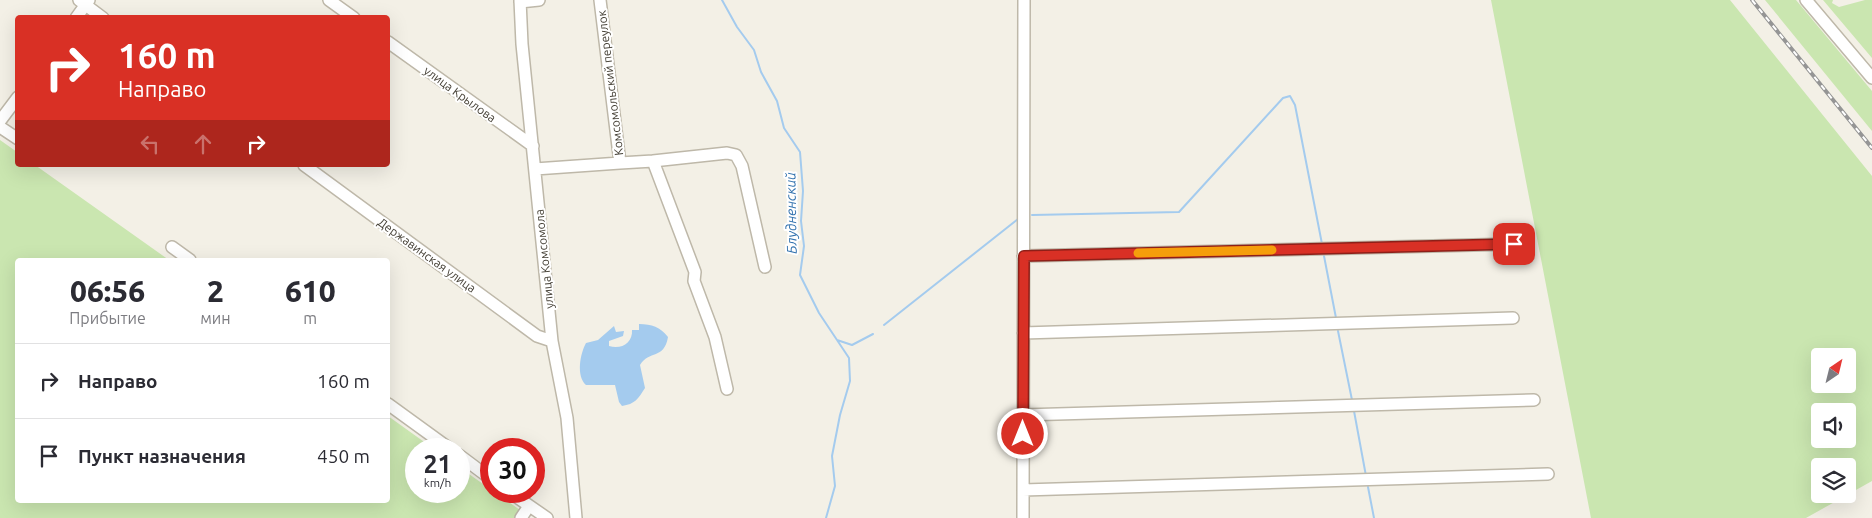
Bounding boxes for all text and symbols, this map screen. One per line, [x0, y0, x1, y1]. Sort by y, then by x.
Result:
street label: Комсомольский переулок [595, 10, 625, 156]
icon: right [35, 35, 100, 100]
text: 160 m [118, 35, 216, 75]
street label: улица Крылова [422, 64, 498, 124]
text: Направо [118, 76, 206, 101]
icon: left [136, 130, 164, 158]
icon: ahead [189, 130, 217, 158]
icon: right [242, 130, 270, 158]
water label: Блудненский [782, 172, 800, 254]
street label: улица Комсомола [532, 209, 556, 309]
street label: Державинская улица [376, 215, 478, 295]
pin [1493, 223, 1535, 265]
icon: arrive [1500, 230, 1528, 258]
text: 06:56 [70, 274, 145, 308]
text: 2 [207, 274, 224, 308]
text: 610 [285, 274, 336, 308]
text: Прибытие [69, 309, 146, 327]
text: мин [200, 309, 231, 327]
text: m [303, 309, 317, 327]
north arrow [1811, 348, 1856, 392]
map controls [1811, 348, 1856, 503]
icon: right [35, 367, 63, 395]
text: Направо [78, 370, 158, 392]
text: 160 m [317, 370, 370, 392]
button: sound [1811, 403, 1856, 448]
position arrow [996, 407, 1048, 459]
speed limit sign: 30 [480, 438, 545, 503]
icon: arrive [35, 442, 63, 470]
text: Пункт назначения [78, 445, 246, 467]
text: 450 m [317, 445, 370, 467]
text: 21 [423, 450, 452, 478]
button: layers [1811, 458, 1856, 503]
text: km/h [424, 476, 451, 489]

